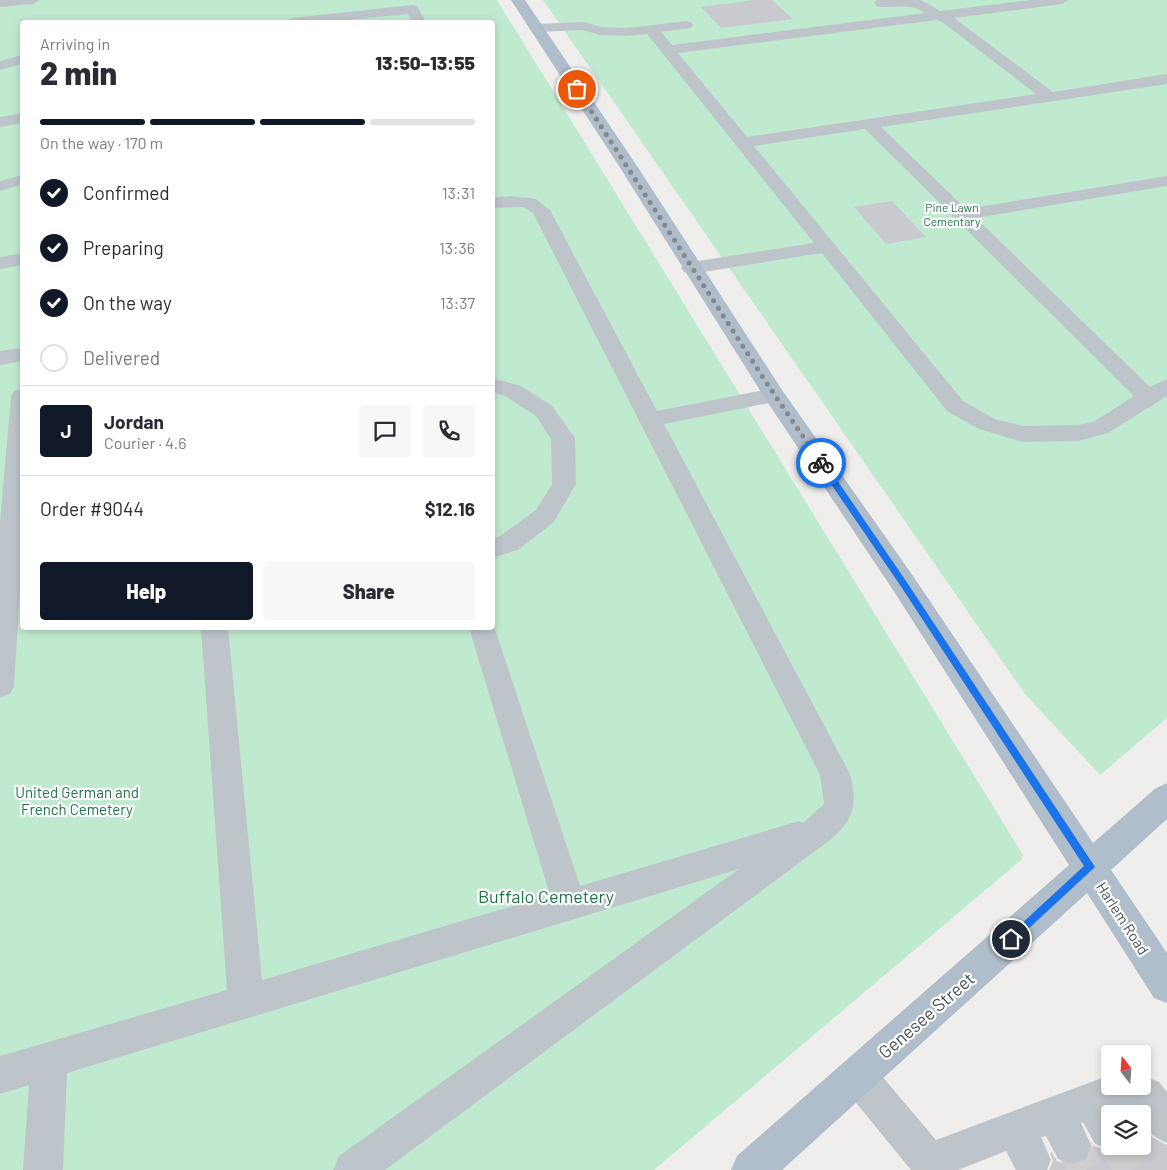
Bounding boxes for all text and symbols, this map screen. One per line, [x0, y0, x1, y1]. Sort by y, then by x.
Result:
text: Arriving in [40, 34, 110, 53]
text: 13:50–13:55 [375, 51, 475, 74]
text: 2 min [40, 53, 117, 91]
pin [556, 68, 598, 110]
icon: bag [563, 75, 591, 103]
text: On the way · 170 m [40, 133, 163, 152]
icon: check [40, 179, 68, 207]
text: Confirmed [83, 181, 170, 204]
text: 13:31 [442, 183, 475, 202]
park label: Pine Lawn Cementary [923, 200, 981, 228]
icon: check [40, 234, 68, 262]
text: Preparing [83, 236, 164, 259]
text: 13:36 [439, 238, 475, 257]
icon: check [40, 289, 68, 317]
text: On the way [83, 291, 172, 314]
text: 13:37 [440, 293, 475, 312]
text: Delivered [83, 346, 160, 369]
button: chat [359, 405, 411, 457]
button: phone [423, 405, 475, 457]
text: Jordan [104, 410, 164, 433]
text: J [60, 419, 72, 442]
text: Courier · 4.6 [104, 433, 187, 452]
courier [796, 438, 846, 488]
icon: bike [807, 449, 835, 477]
text: Order #9044 [40, 497, 144, 520]
text: $12.16 [425, 497, 475, 520]
button: Help [40, 562, 253, 620]
button: Share [263, 562, 475, 620]
park label: United German and French Cemetery [15, 783, 139, 818]
street label: Harlem Road [1093, 878, 1153, 958]
park label: Buffalo Cemetery [478, 885, 614, 907]
pin [990, 918, 1032, 960]
icon: home [997, 925, 1025, 953]
street label: Genesee Street [873, 967, 979, 1063]
north arrow [1101, 1045, 1151, 1095]
map controls [1101, 1045, 1151, 1155]
button: layers [1101, 1105, 1151, 1155]

